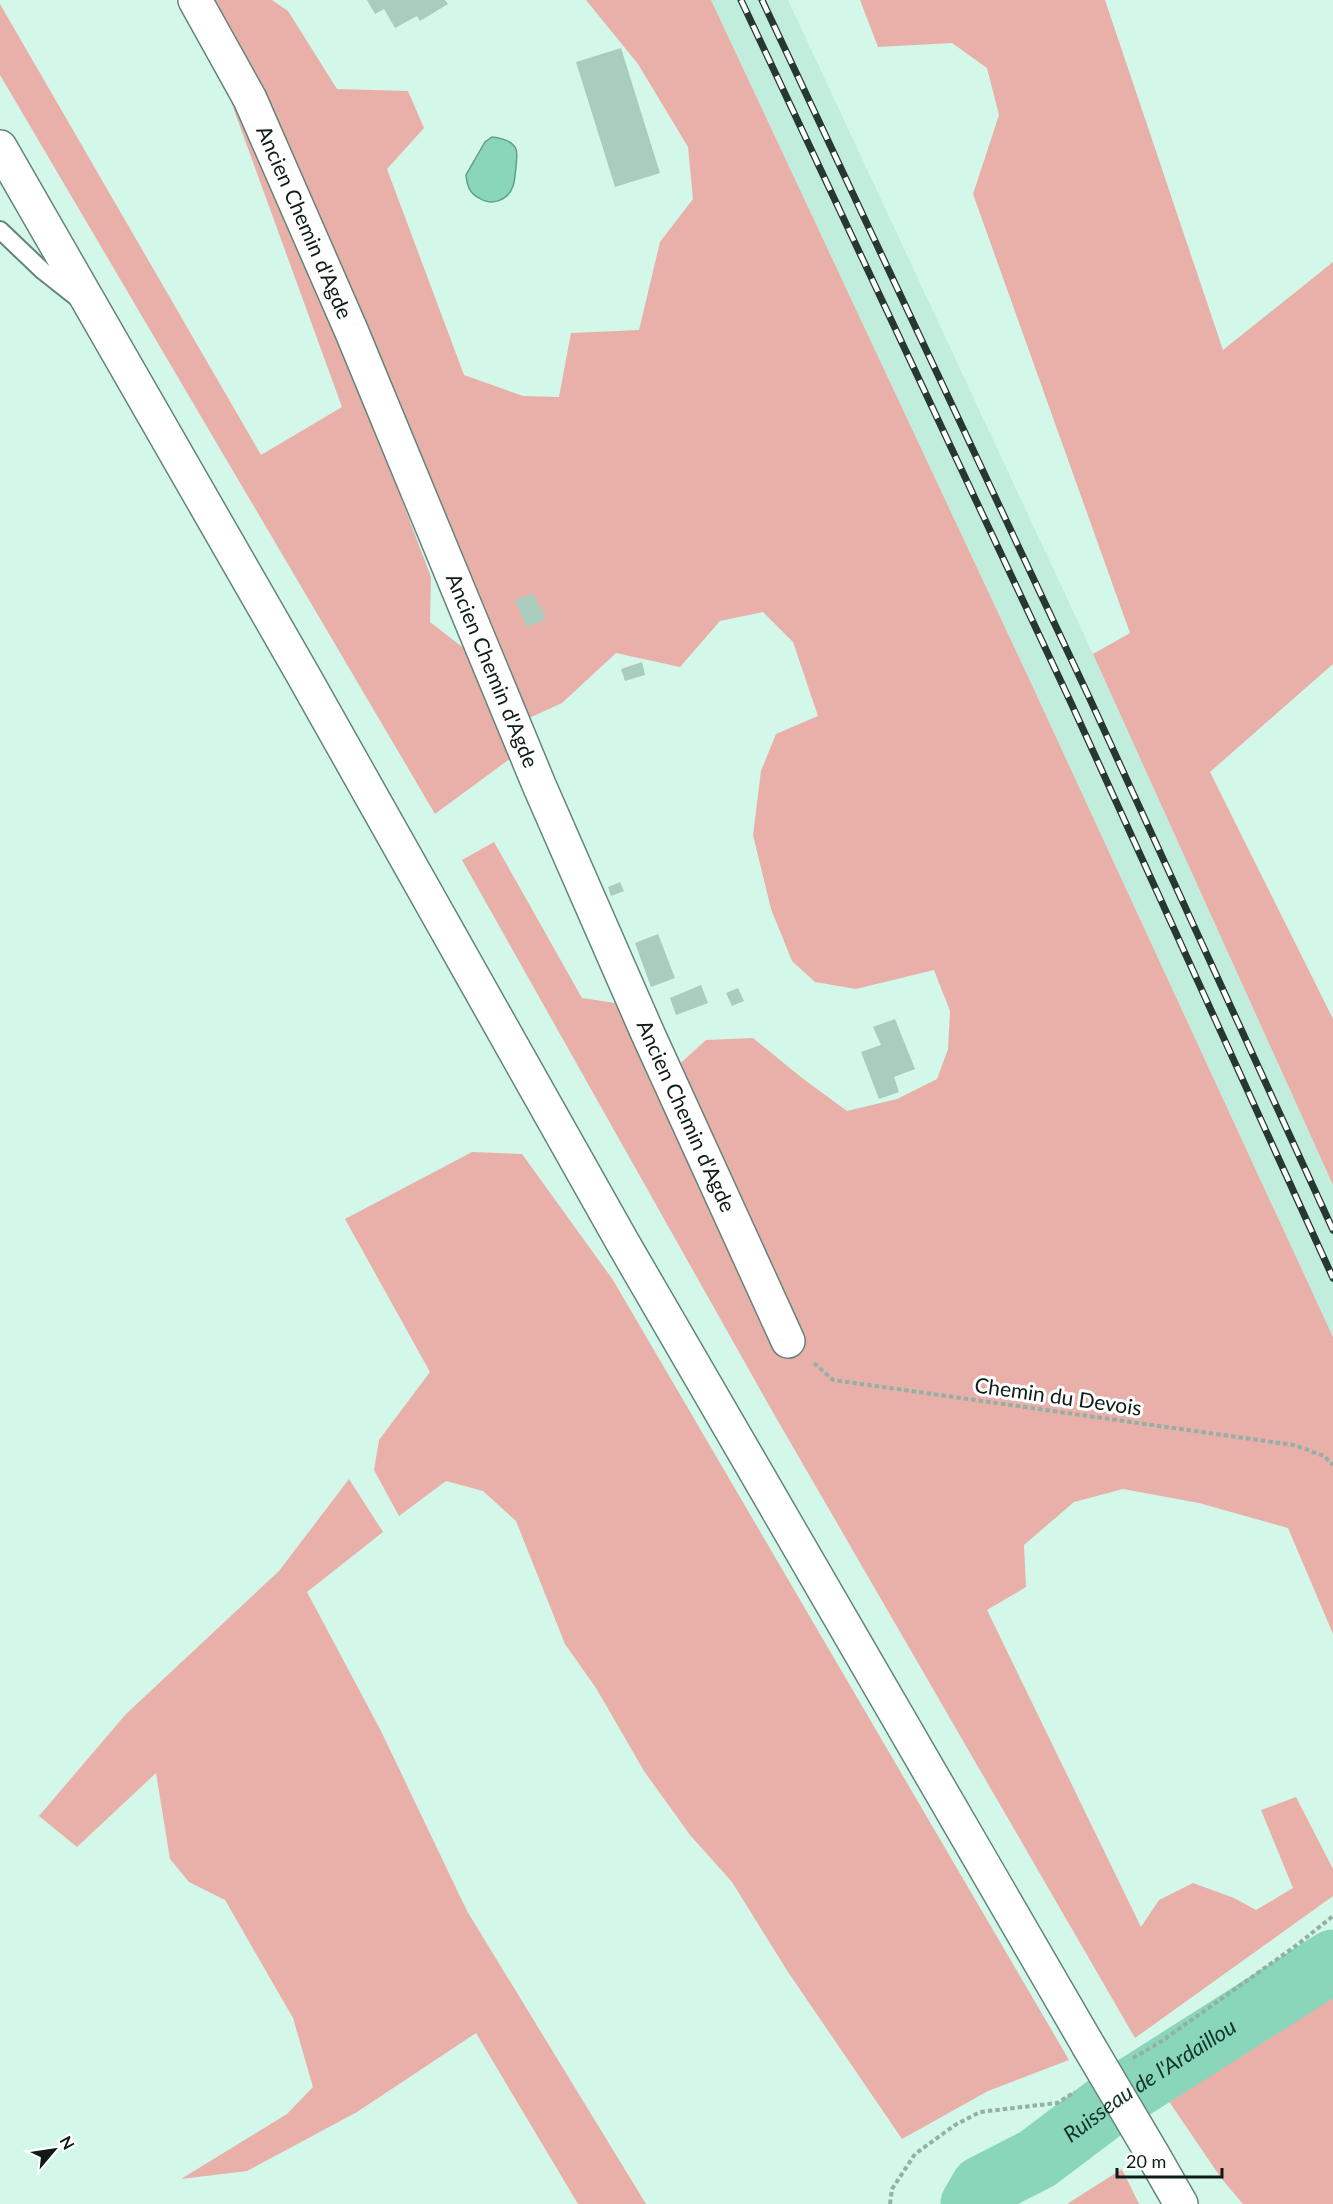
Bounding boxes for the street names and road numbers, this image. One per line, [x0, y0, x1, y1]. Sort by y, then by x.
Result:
street label: Ancien Chemin d'Agde [252, 121, 359, 322]
street label: Ancien Chemin d'Agde [442, 569, 544, 771]
street label: Ancien Chemin d'Agde [632, 1016, 741, 1216]
street label: Chemin du Devois [973, 1371, 1143, 1420]

